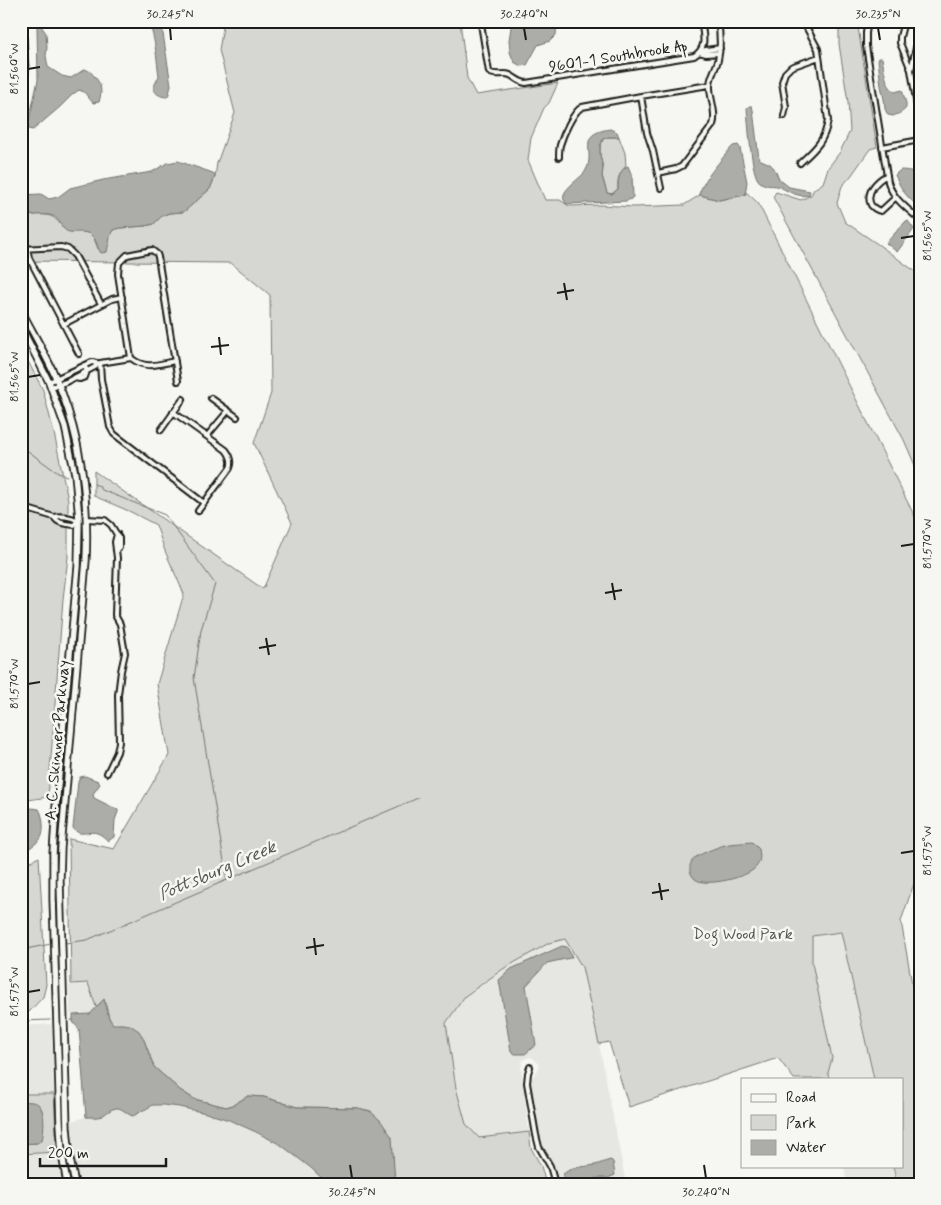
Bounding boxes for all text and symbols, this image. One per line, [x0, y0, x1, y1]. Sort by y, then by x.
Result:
text: 30.245°N [147, 7, 194, 23]
text: 30.240°N [500, 7, 548, 23]
text: 30.235°N [856, 7, 900, 23]
street label: 9601-1 Southbrook Ap [547, 35, 689, 79]
text: 81.560°W [7, 44, 23, 94]
text: 81.565°W [920, 211, 936, 261]
text: 81.565°W [7, 352, 23, 402]
text: 81.570°W [920, 519, 936, 569]
text: 81.570°W [7, 659, 23, 709]
street label: A. C. Skinner Parkway [40, 659, 75, 821]
text: 81.575°W [920, 826, 936, 876]
water label: Pottsburg Creek [155, 835, 281, 906]
park label: Dog Wood Park [693, 924, 793, 946]
text: 81.575°W [7, 967, 23, 1017]
legend [741, 1078, 904, 1168]
text: Road [786, 1088, 816, 1108]
text: Park [786, 1114, 816, 1134]
scale bar [40, 1135, 166, 1167]
text: Water [786, 1138, 826, 1158]
text: 200 m [48, 1144, 89, 1164]
text: 30.245°N [329, 1185, 376, 1201]
text: 30.240°N [682, 1185, 730, 1201]

